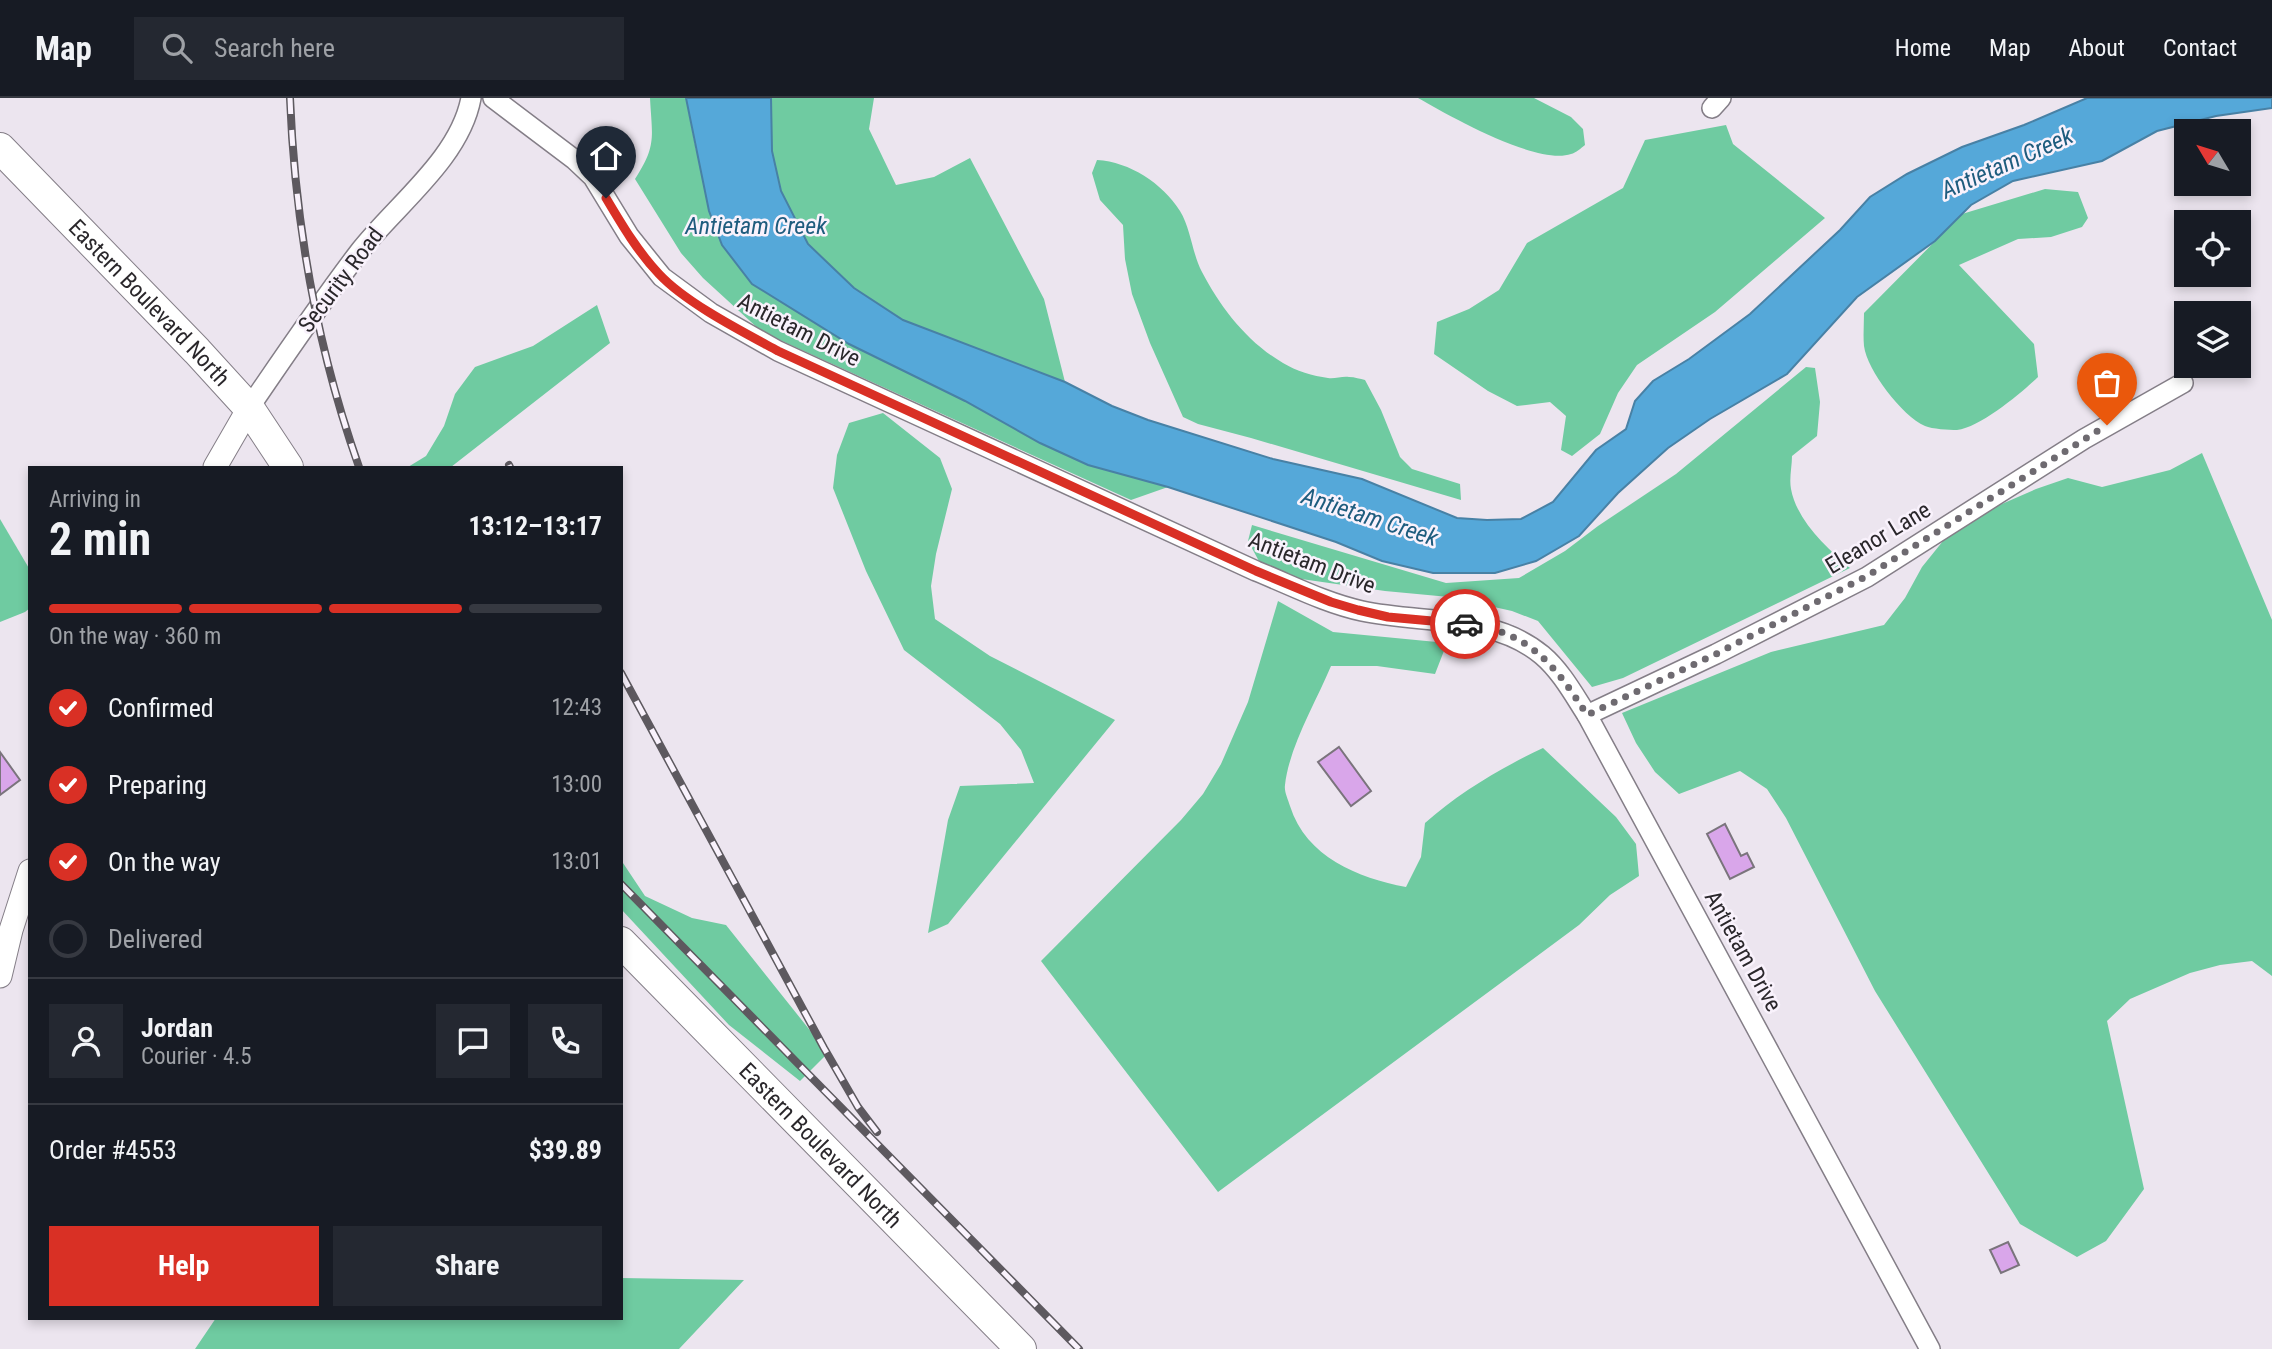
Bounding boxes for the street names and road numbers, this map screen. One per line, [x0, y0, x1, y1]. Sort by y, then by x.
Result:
street label: Eastern Boulevard North [63, 214, 236, 391]
street label: Security Road [293, 222, 389, 338]
street label: Antietam Drive [733, 288, 865, 372]
street label: Eleanor Lane [1821, 496, 1935, 580]
street label: Antietam Drive [1245, 526, 1379, 600]
street label: Antietam Drive [1699, 886, 1787, 1016]
street label: Eastern Boulevard North [734, 1057, 908, 1233]

